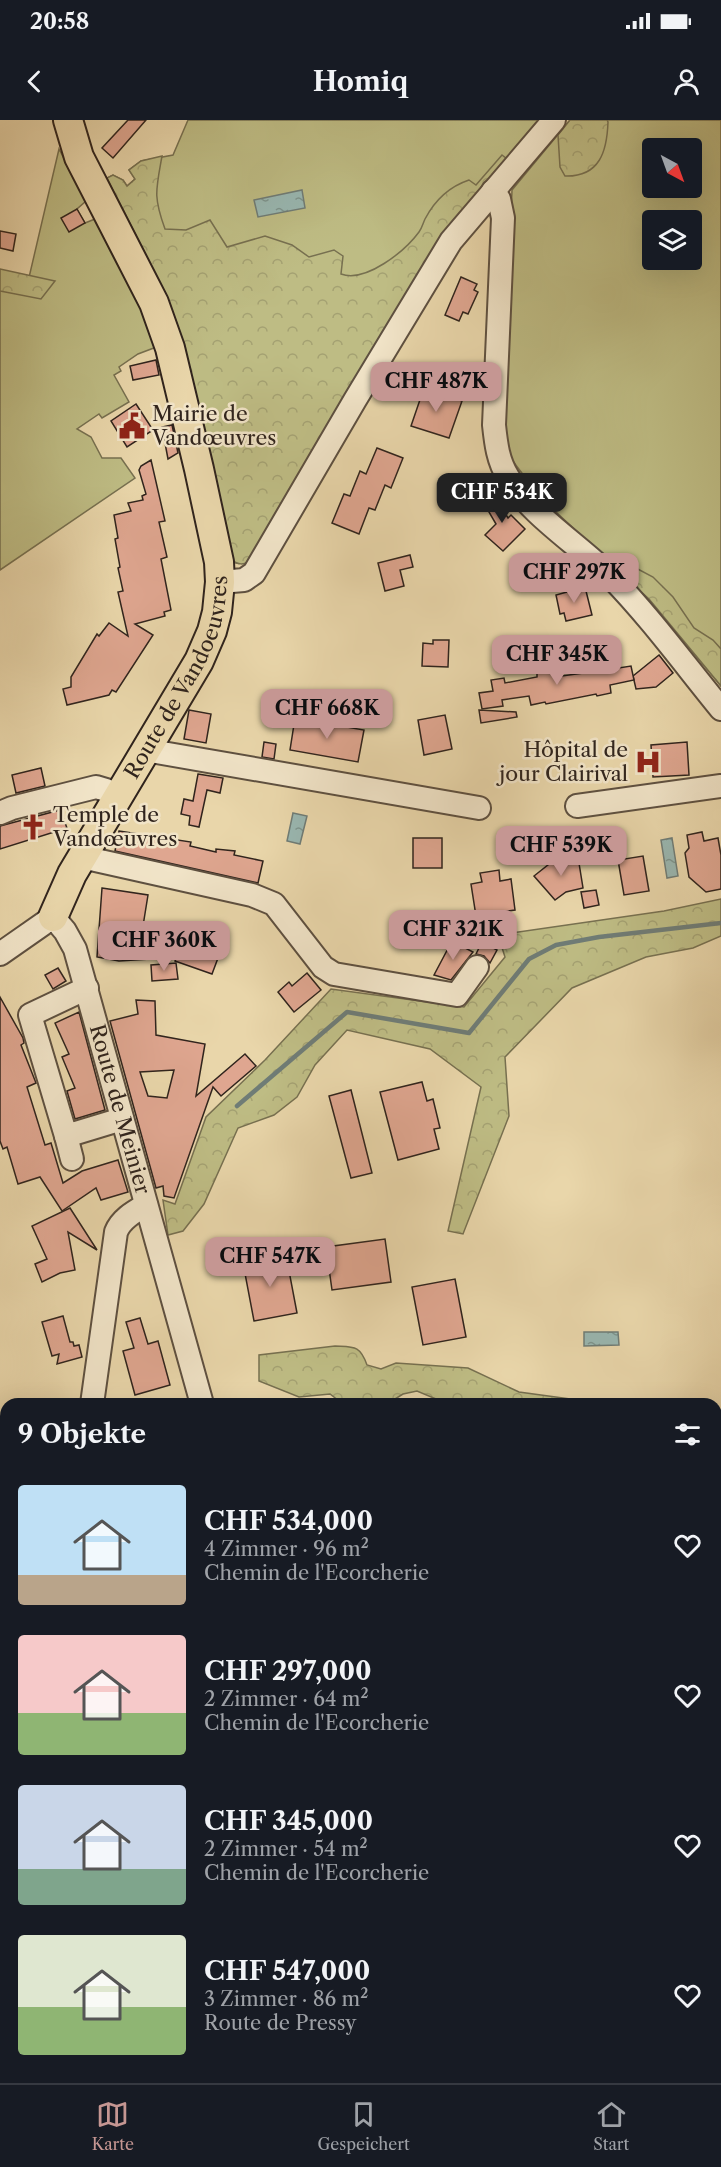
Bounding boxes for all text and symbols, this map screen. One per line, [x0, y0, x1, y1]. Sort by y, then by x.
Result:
text: 20:58 [30, 8, 89, 35]
icon: back [18, 65, 51, 98]
text: Homiq [313, 65, 408, 98]
icon: person [670, 65, 703, 98]
north arrow [642, 138, 702, 198]
map controls [642, 138, 702, 270]
button: layers [642, 210, 702, 270]
pin: CHF 487K [374, 362, 498, 413]
text: CHF 487K [385, 369, 487, 393]
place label: Mairie de Vandœuvres [151, 401, 276, 450]
public building icon: Mairie de Vandœuvres [117, 411, 147, 441]
pin: CHF 534K [440, 473, 564, 524]
text: CHF 534K [451, 480, 553, 504]
pin: CHF 297K [512, 553, 636, 604]
text: CHF 297K [523, 560, 625, 584]
street label: Route de Vandoeuvres [119, 575, 232, 783]
pin: CHF 345K [495, 635, 619, 686]
text: CHF 345K [506, 642, 608, 666]
pin: CHF 668K [265, 689, 389, 740]
text: CHF 668K [275, 696, 379, 720]
place label: Hôpital de jour Clairival [495, 737, 628, 786]
hospital icon: Hôpital de jour Clairival [633, 747, 663, 777]
place label: Temple de Vandœuvres [52, 802, 177, 851]
church icon: Temple de Vandœuvres [18, 812, 48, 842]
pin: CHF 539K [499, 826, 623, 877]
text: CHF 539K [510, 833, 612, 857]
pin: CHF 321K [391, 910, 515, 961]
text: CHF 321K [403, 917, 503, 941]
pin: CHF 360K [102, 921, 226, 972]
text: CHF 360K [112, 928, 216, 952]
street label: Route de Meinier [85, 1021, 156, 1197]
pin: CHF 547K [208, 1237, 332, 1288]
text: CHF 547K [219, 1244, 321, 1268]
text: 9 Objekte [18, 1418, 146, 1450]
icon: filters [671, 1418, 704, 1451]
text: CHF 534,000 [204, 1505, 373, 1537]
icon: home [66, 1509, 138, 1581]
icon: heart [671, 1529, 704, 1562]
text: 4 Zimmer · 96 m² [204, 1537, 369, 1561]
text: Chemin de l'Ecorcherie [204, 1561, 429, 1585]
text: CHF 297,000 [204, 1655, 372, 1687]
icon: home [66, 1659, 138, 1731]
icon: heart [671, 1679, 704, 1712]
text: 2 Zimmer · 64 m² [204, 1687, 369, 1711]
text: Chemin de l'Ecorcherie [204, 1711, 429, 1735]
text: CHF 345,000 [204, 1805, 373, 1837]
icon: home [66, 1809, 138, 1881]
icon: heart [671, 1829, 704, 1862]
text: 2 Zimmer · 54 m² [204, 1837, 368, 1861]
text: Chemin de l'Ecorcherie [204, 1861, 429, 1885]
text: CHF 547,000 [204, 1955, 370, 1987]
icon: home [66, 1959, 138, 2031]
icon: heart [671, 1979, 704, 2012]
text: 3 Zimmer · 86 m² [204, 1987, 368, 2011]
text: Route de Pressy [204, 2011, 356, 2035]
tab: Karte [92, 2098, 134, 2154]
tab: Gespeichert [317, 2098, 410, 2154]
tab: Start [593, 2098, 629, 2154]

